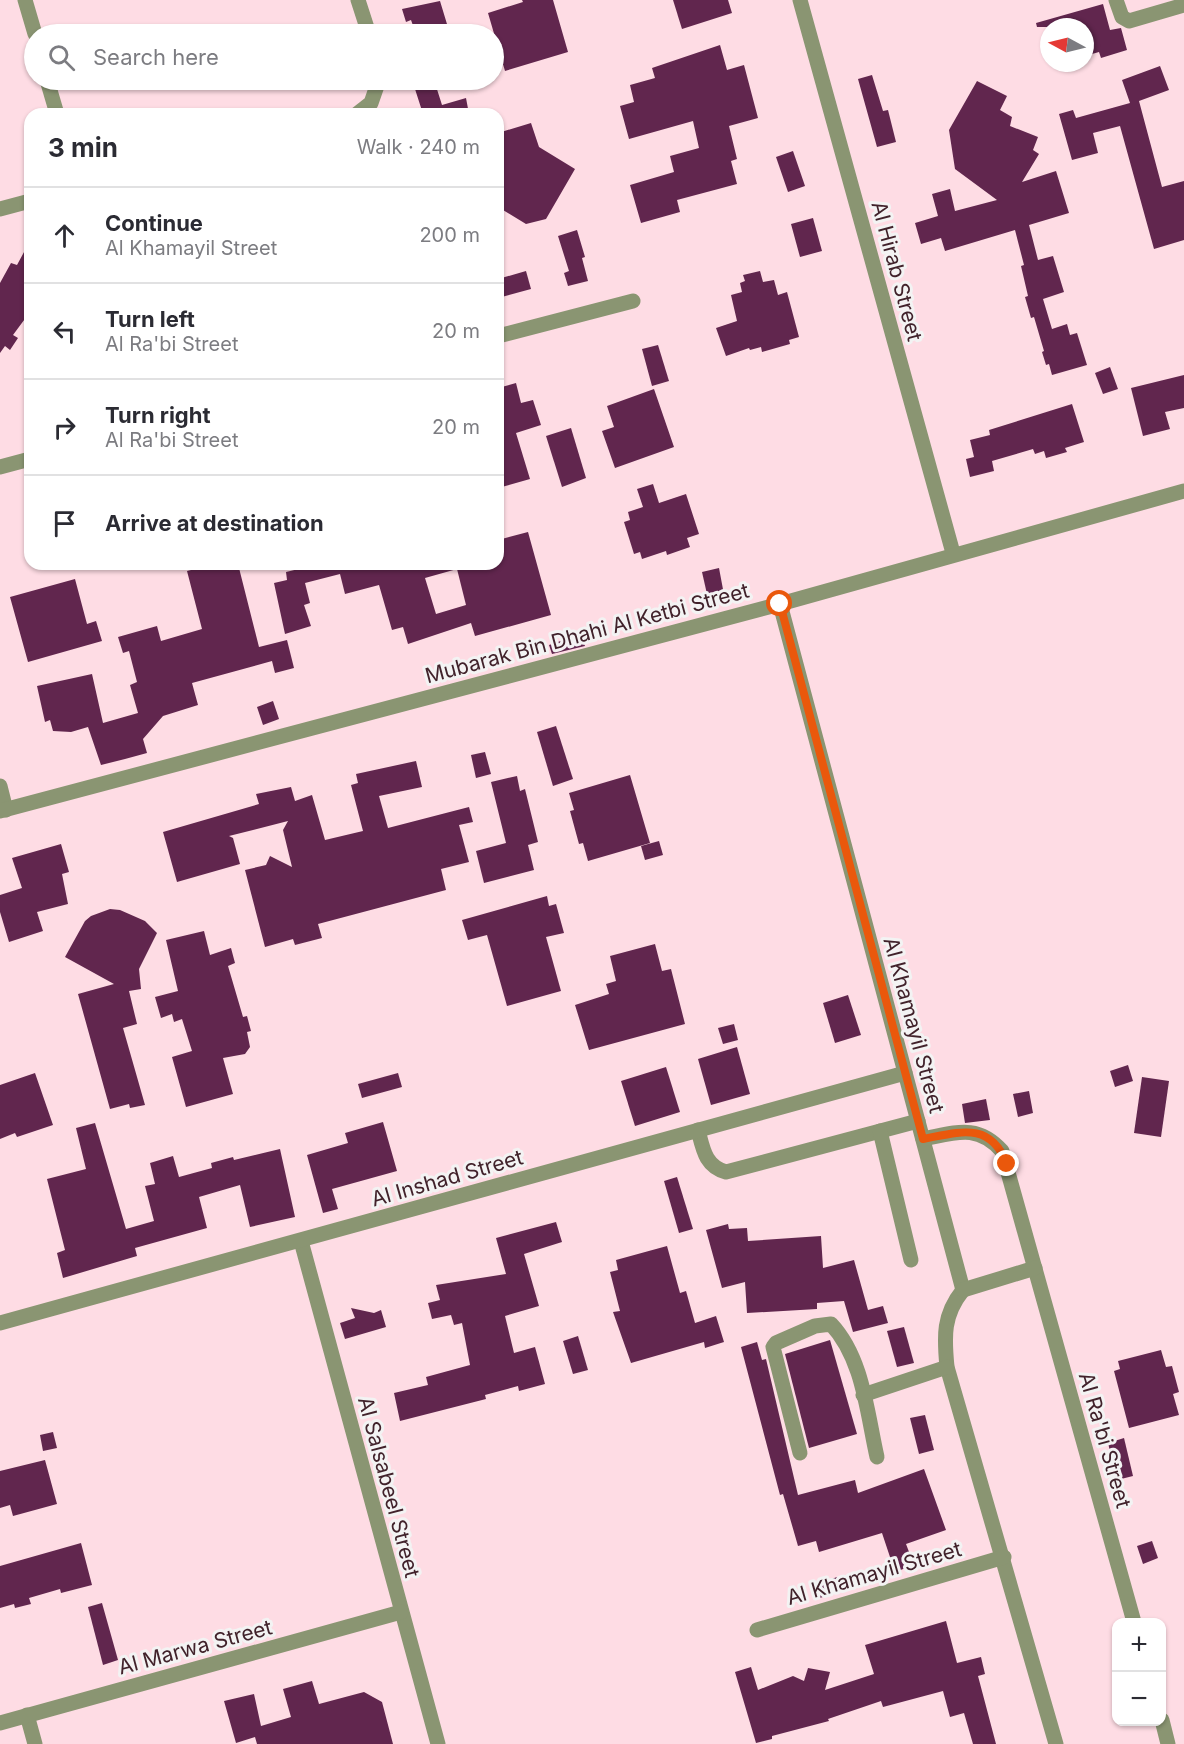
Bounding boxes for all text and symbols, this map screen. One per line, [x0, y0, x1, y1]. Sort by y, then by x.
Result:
north arrow [1040, 18, 1094, 72]
search box [24, 24, 504, 90]
icon: search [45, 41, 78, 74]
text: Search here [93, 44, 219, 70]
text: 3 min [48, 132, 118, 163]
text: Walk · 240 m [357, 135, 480, 159]
street label: Al Hirab Street [866, 198, 928, 344]
text: Continue [105, 210, 203, 236]
icon: ahead [48, 219, 81, 252]
text: 200 m [419, 223, 480, 247]
text: Al Khamayil Street [105, 236, 277, 260]
text: Turn left [105, 306, 195, 332]
icon: left [48, 315, 81, 348]
text: 20 m [432, 319, 480, 343]
text: Al Ra'bi Street [105, 332, 238, 356]
text: Turn right [105, 402, 211, 428]
icon: right [48, 411, 81, 444]
text: 20 m [432, 415, 480, 439]
text: Al Ra'bi Street [105, 428, 238, 452]
icon: arrive [48, 507, 81, 540]
text: Arrive at destination [105, 510, 324, 536]
street label: Mubarak Bin Dhahi Al Ketbi Street [422, 578, 752, 688]
route start [766, 590, 792, 616]
street label: Al Khamayil Street [879, 934, 950, 1116]
street label: Al Inshad Street [368, 1144, 526, 1212]
route end [993, 1150, 1019, 1176]
street label: Al Ra'bi Street [1074, 1369, 1136, 1511]
street label: Al Salsabeel Street [353, 1394, 425, 1580]
street label: Al Khamayil Street [784, 1536, 964, 1610]
street label: Al Marwa Street [115, 1614, 275, 1680]
map controls [1112, 1618, 1166, 1726]
button: + [1112, 1618, 1166, 1672]
button: − [1112, 1672, 1166, 1726]

